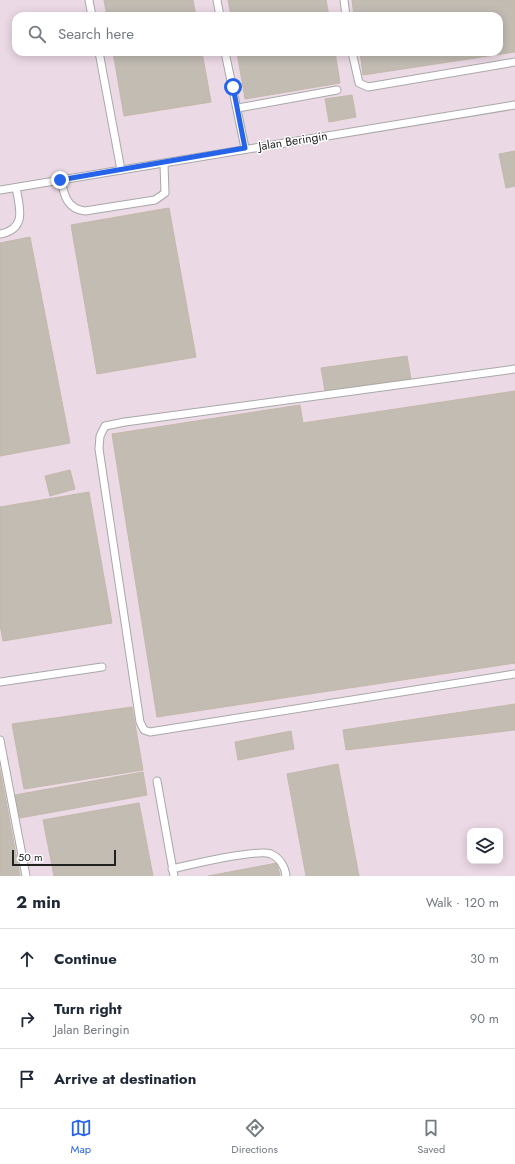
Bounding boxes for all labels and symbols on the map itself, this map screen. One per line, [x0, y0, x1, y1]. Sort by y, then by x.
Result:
route start [224, 78, 242, 96]
street label: Jalan Beringin [255, 127, 329, 156]
route end [51, 171, 69, 189]
scale bar [12, 848, 116, 867]

